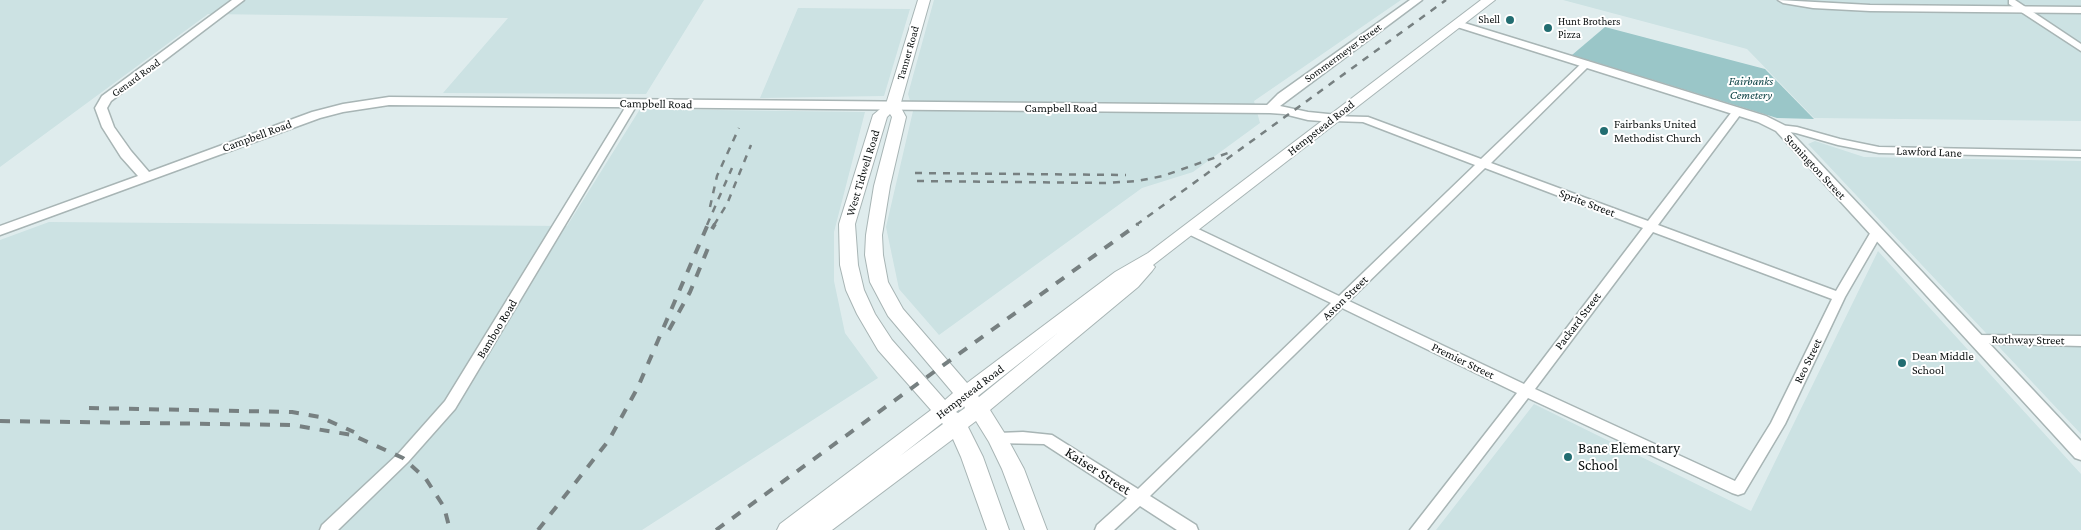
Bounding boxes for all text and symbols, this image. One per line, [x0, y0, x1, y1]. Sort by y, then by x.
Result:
place label: Shell [1478, 13, 1500, 27]
marker: Shell [1504, 14, 1516, 26]
place label: Hunt Brothers Pizza [1558, 15, 1620, 41]
street label: Sommermeyer Street [1302, 21, 1384, 85]
marker: Hunt Brothers Pizza [1542, 22, 1554, 34]
street label: Tanner Road [894, 24, 922, 82]
street label: Genard Road [109, 56, 163, 100]
park label: Fairbanks Cemetery [1729, 74, 1773, 102]
street label: Campbell Road [619, 96, 693, 112]
street label: Hempstead Road [1284, 97, 1358, 159]
street label: Campbell Road [1025, 101, 1097, 115]
street label: Campbell Road [220, 117, 294, 155]
place label: Fairbanks United Methodist Church [1614, 117, 1701, 145]
marker: Fairbanks United Methodist Church [1598, 125, 1610, 137]
street label: West Tidwell Road [843, 128, 883, 218]
street label: Stonington Street [1781, 131, 1849, 203]
street label: Lawford Lane [1896, 144, 1962, 160]
street label: Sprite Street [1557, 186, 1617, 220]
street label: Aston Street [1319, 273, 1371, 323]
street label: Packard Street [1552, 289, 1604, 353]
street label: Bamboo Road [474, 297, 520, 361]
street label: Rothway Street [1991, 332, 2065, 348]
street label: Reo Street [1791, 336, 1825, 386]
street label: Premier Street [1429, 340, 1497, 382]
place label: Dean Middle School [1912, 349, 1974, 377]
marker: Dean Middle School [1896, 357, 1908, 369]
street label: Hempstead Road [933, 362, 1007, 422]
place label: Bane Elementary School [1578, 439, 1680, 474]
street label: Kaiser Street [1062, 443, 1134, 499]
marker: Bane Elementary School [1562, 451, 1574, 463]

